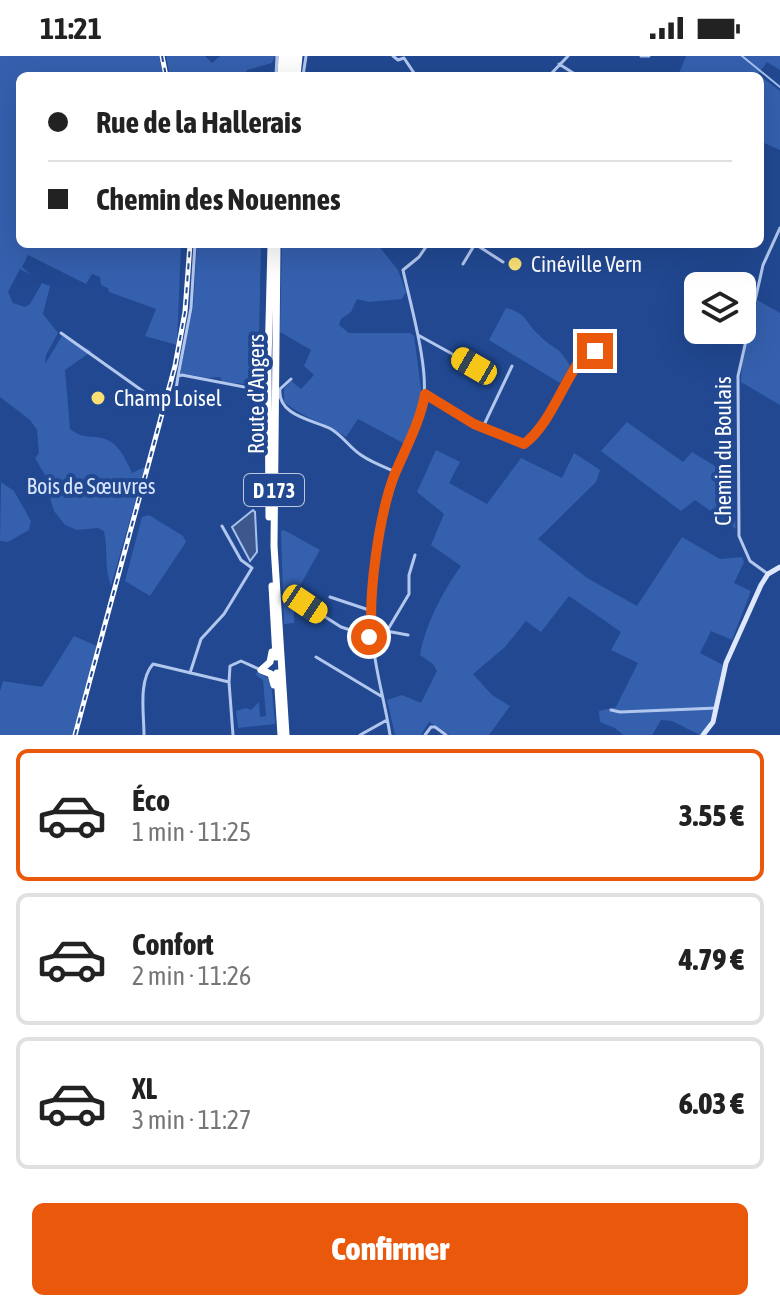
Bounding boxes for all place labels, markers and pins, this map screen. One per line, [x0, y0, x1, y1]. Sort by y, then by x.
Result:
place label: Cinéville Vern [531, 251, 642, 277]
marker: Cinéville Vern [506, 255, 524, 273]
place label: Champ Loisel [114, 385, 222, 411]
marker: Champ Loisel [89, 389, 107, 407]

